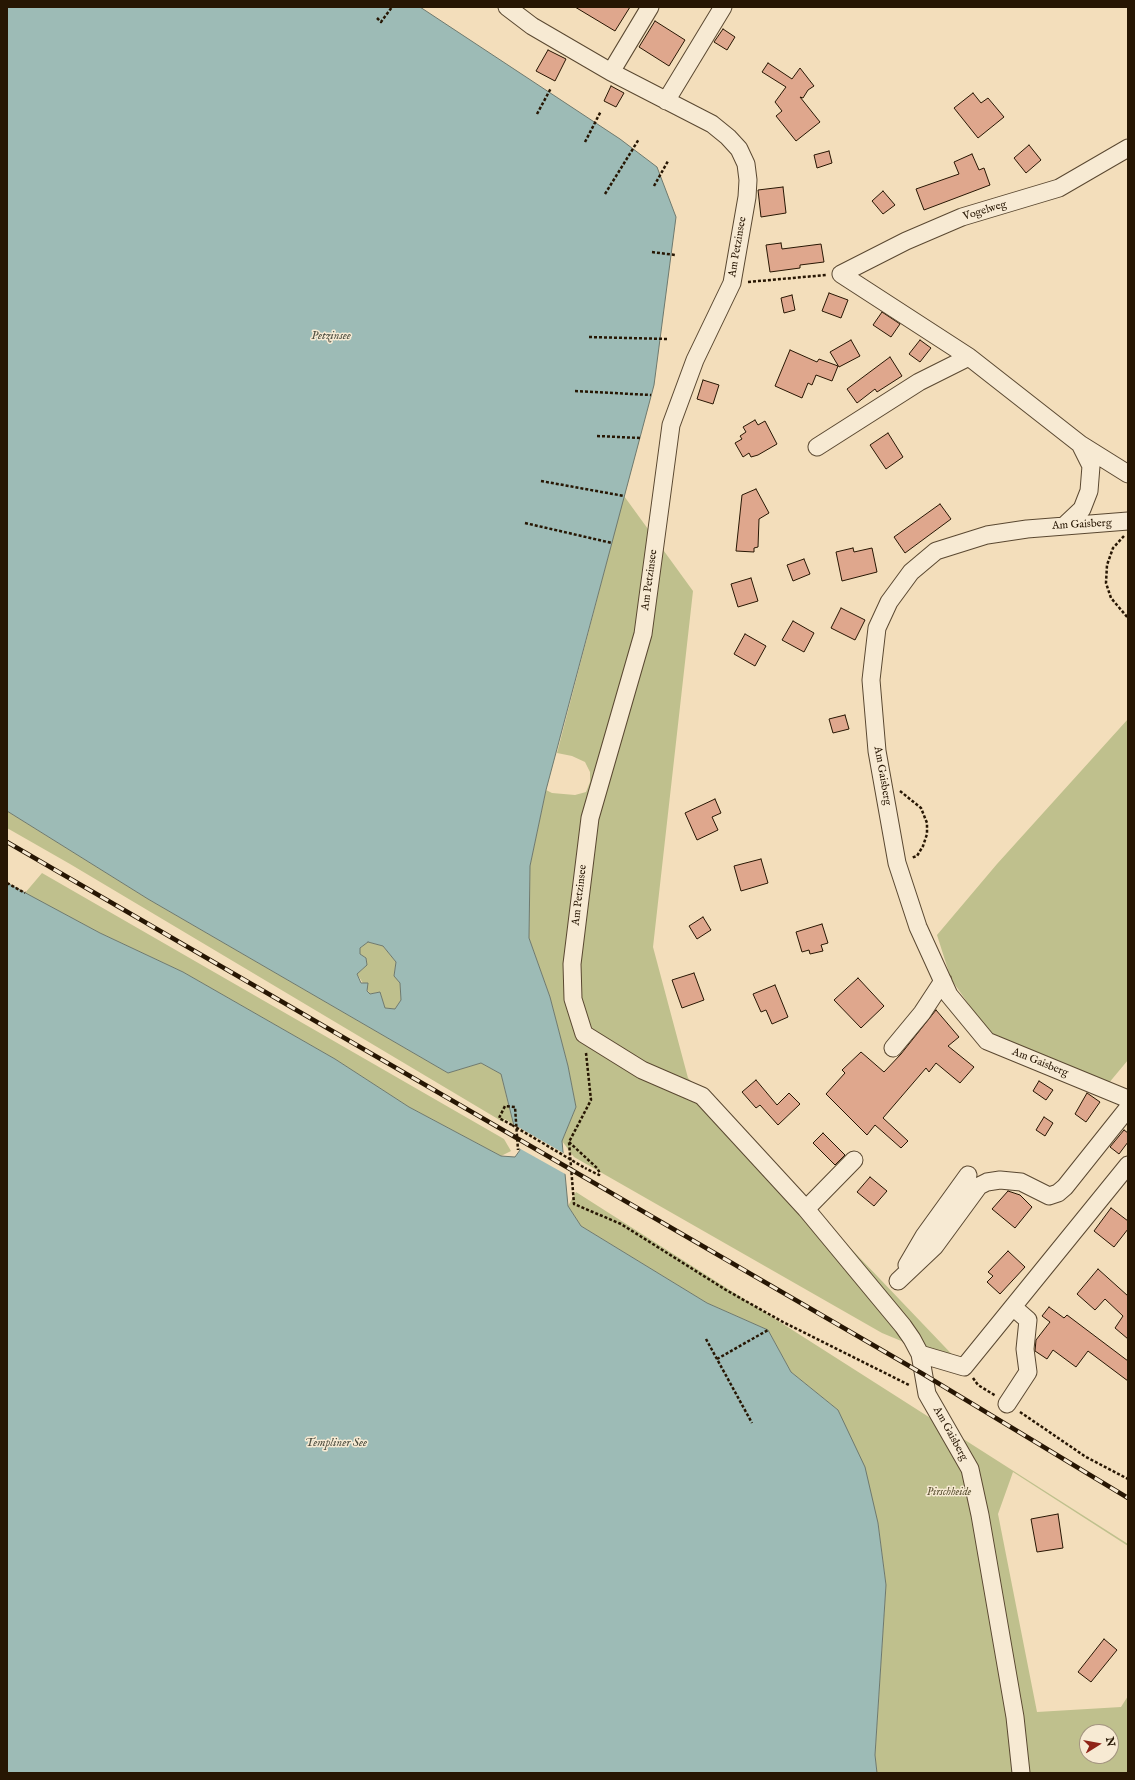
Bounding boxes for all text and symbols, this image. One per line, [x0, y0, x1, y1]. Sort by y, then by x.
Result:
street label: Vogelweg [962, 198, 1008, 224]
street label: Am Petzinsee [726, 216, 750, 278]
water label: Petzinsee [311, 330, 351, 344]
street label: Am Gaisberg [1052, 517, 1112, 533]
street label: Am Petzinsee [639, 549, 661, 611]
street label: Am Gaisberg [870, 746, 894, 806]
street label: Am Petzinsee [570, 864, 590, 926]
street label: Am Gaisberg [1010, 1046, 1070, 1080]
street label: Am Gaisberg [930, 1405, 970, 1463]
water label: Templiner See [305, 1437, 367, 1451]
park label: Pirschheide [927, 1486, 971, 1500]
north arrow [1079, 1724, 1119, 1764]
text: N [1102, 1736, 1118, 1748]

